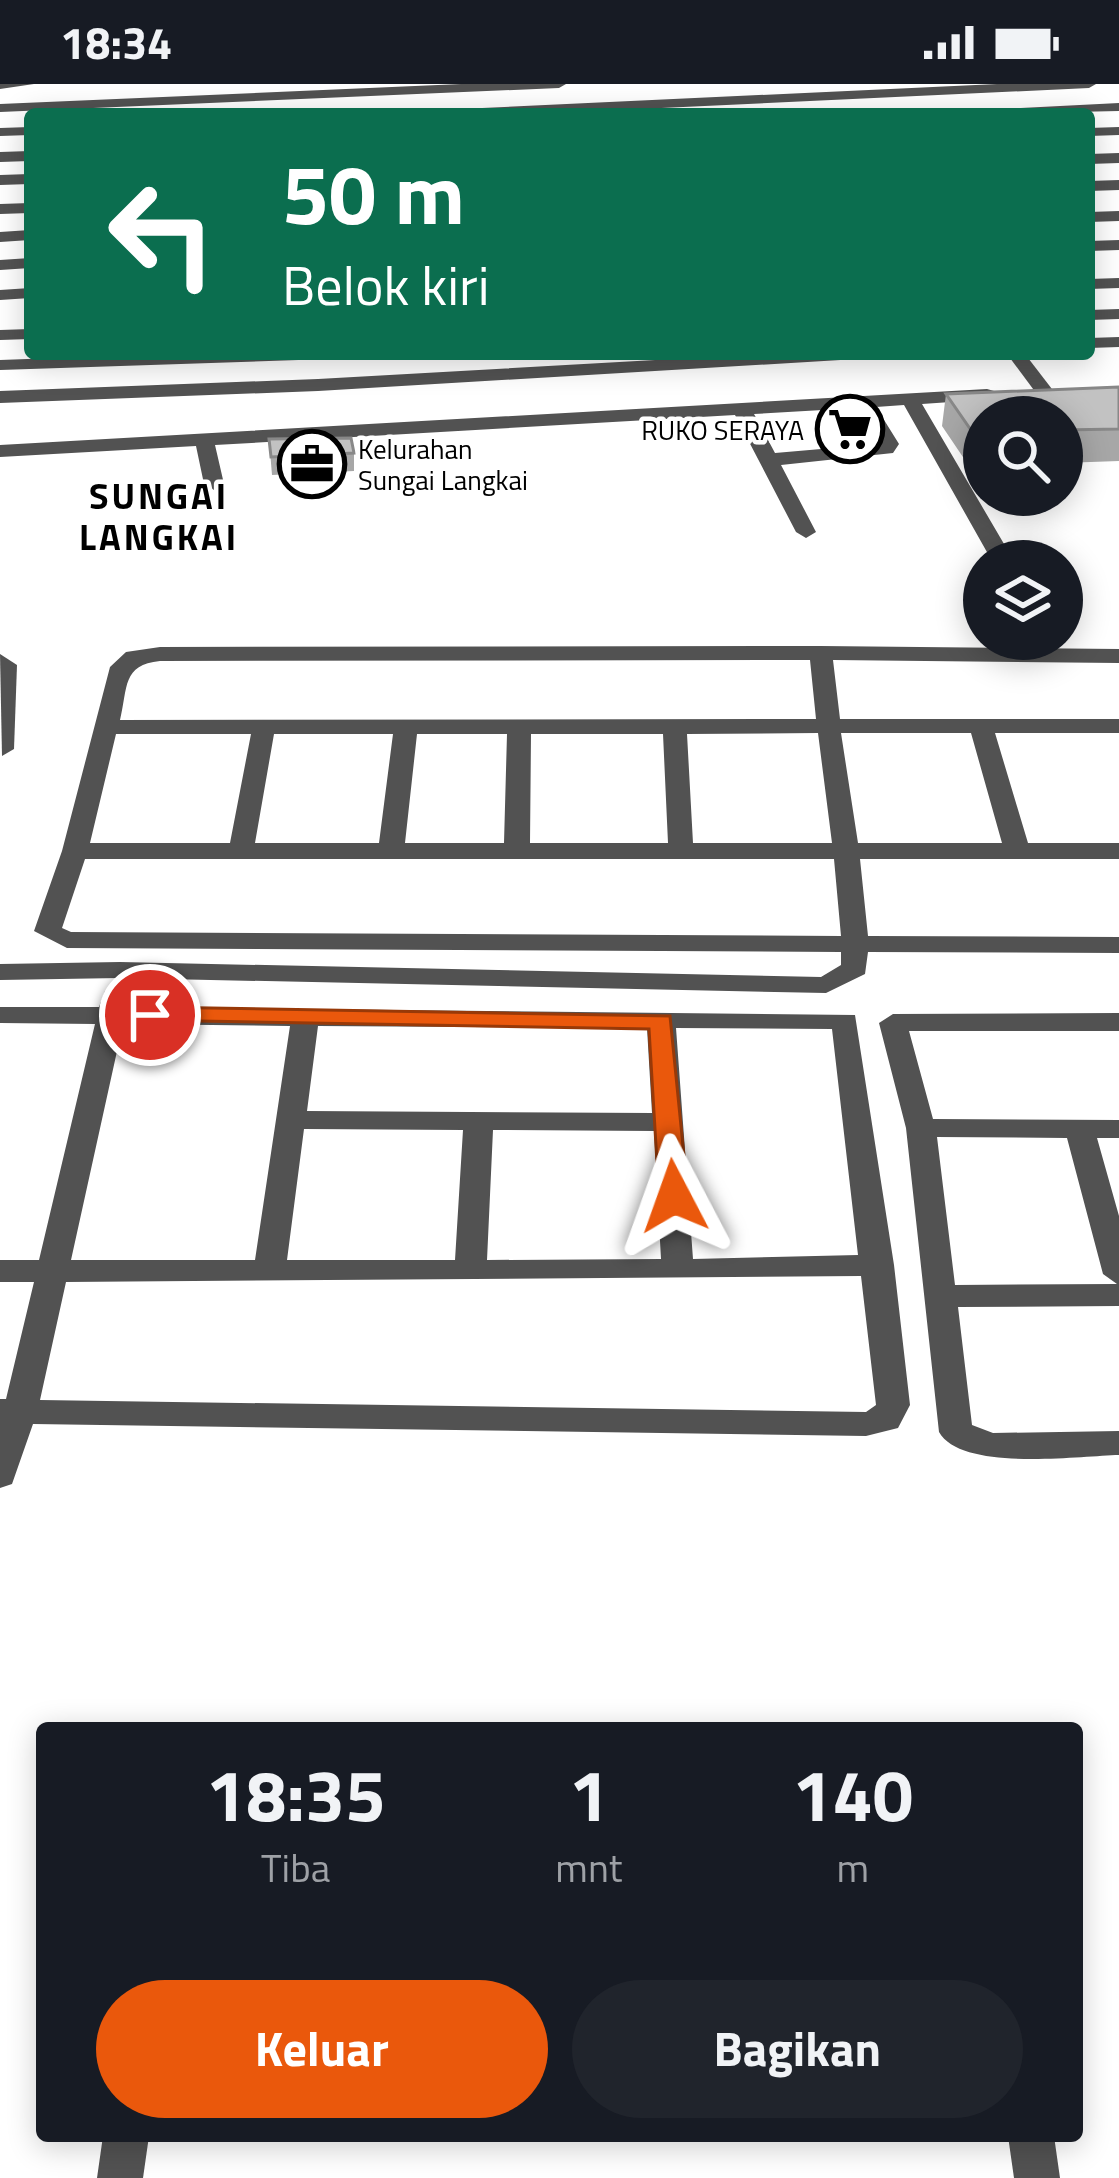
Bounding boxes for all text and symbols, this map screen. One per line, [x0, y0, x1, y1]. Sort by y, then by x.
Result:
text: 18:34 [60, 8, 172, 76]
text: 50 m [282, 129, 465, 257]
icon: left [84, 156, 240, 312]
text: Belok kiri [282, 244, 489, 326]
supermarket icon: RUKO SERAYA [815, 394, 885, 464]
map controls [963, 396, 1083, 660]
button: search [963, 396, 1083, 516]
place label: RUKO SERAYA [641, 409, 804, 450]
place label: Kelurahan Sungai Langkai [358, 428, 528, 500]
office icon: Kelurahan Sungai Langkai [277, 429, 347, 499]
district label: SUNGAI LANGKAI [79, 468, 239, 564]
button: layers [963, 540, 1083, 660]
pin [99, 964, 201, 1066]
icon: arrive [117, 982, 183, 1048]
position arrow [611, 1133, 737, 1259]
text: 18:35 [206, 1739, 386, 1849]
text: 1 [569, 1739, 609, 1849]
text: 140 [792, 1739, 913, 1849]
text: Tiba [261, 1838, 330, 1897]
text: mnt [555, 1838, 622, 1897]
text: m [836, 1838, 869, 1897]
button: Keluar [96, 1980, 548, 2118]
button: Bagikan [572, 1980, 1023, 2118]

